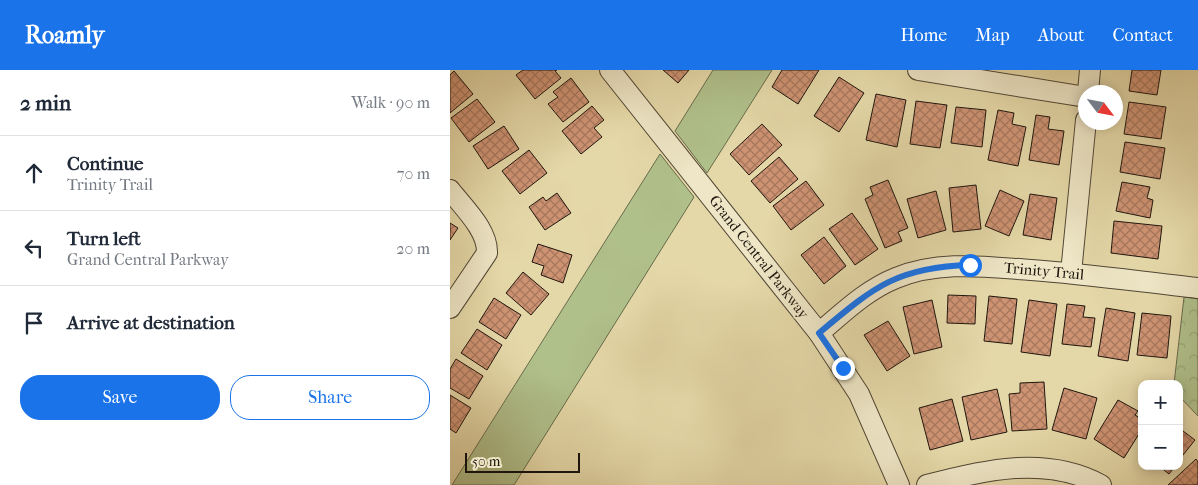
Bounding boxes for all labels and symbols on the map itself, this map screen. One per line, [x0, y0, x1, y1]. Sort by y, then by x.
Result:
north arrow [1078, 85, 1123, 130]
street label: Grand Central Parkway [705, 192, 813, 323]
route start [959, 254, 982, 277]
street label: Trinity Trail [1003, 259, 1085, 283]
route end [832, 357, 855, 380]
scale bar [465, 450, 580, 473]

